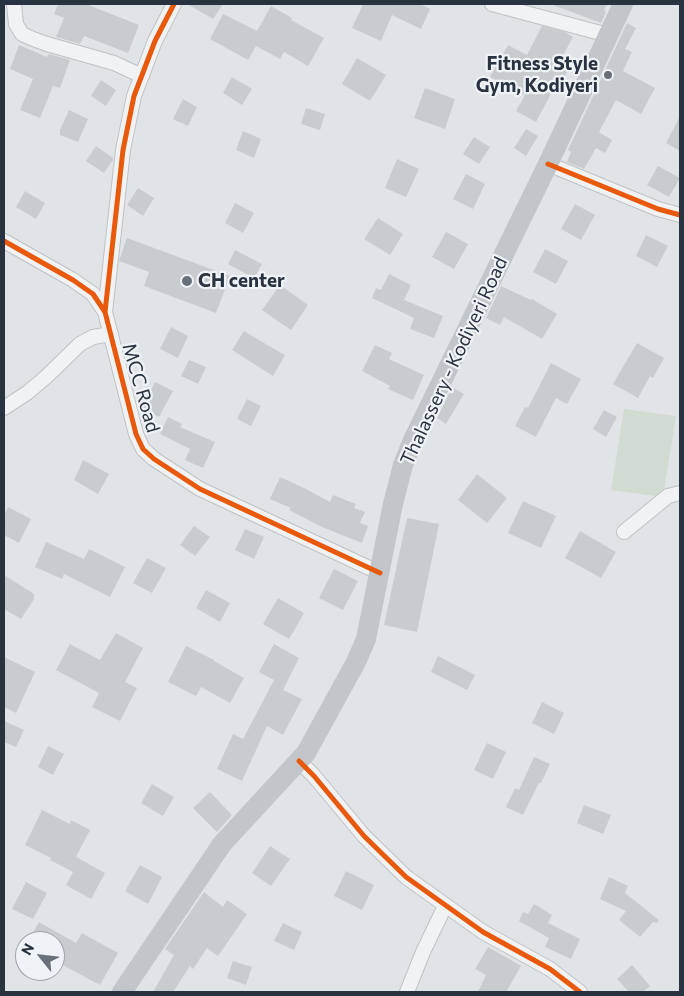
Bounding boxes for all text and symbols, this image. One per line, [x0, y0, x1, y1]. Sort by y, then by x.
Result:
place label: Fitness Style Gym, Kodiyeri [476, 53, 598, 97]
marker: Fitness Style Gym, Kodiyeri [602, 69, 614, 81]
street label: Thalassery - Kodiyeri Road [396, 253, 512, 469]
place label: CH center [198, 270, 285, 292]
marker: CH center [180, 274, 194, 288]
street label: MCC Road [117, 341, 165, 435]
north arrow [15, 931, 65, 981]
text: N [17, 940, 37, 958]

